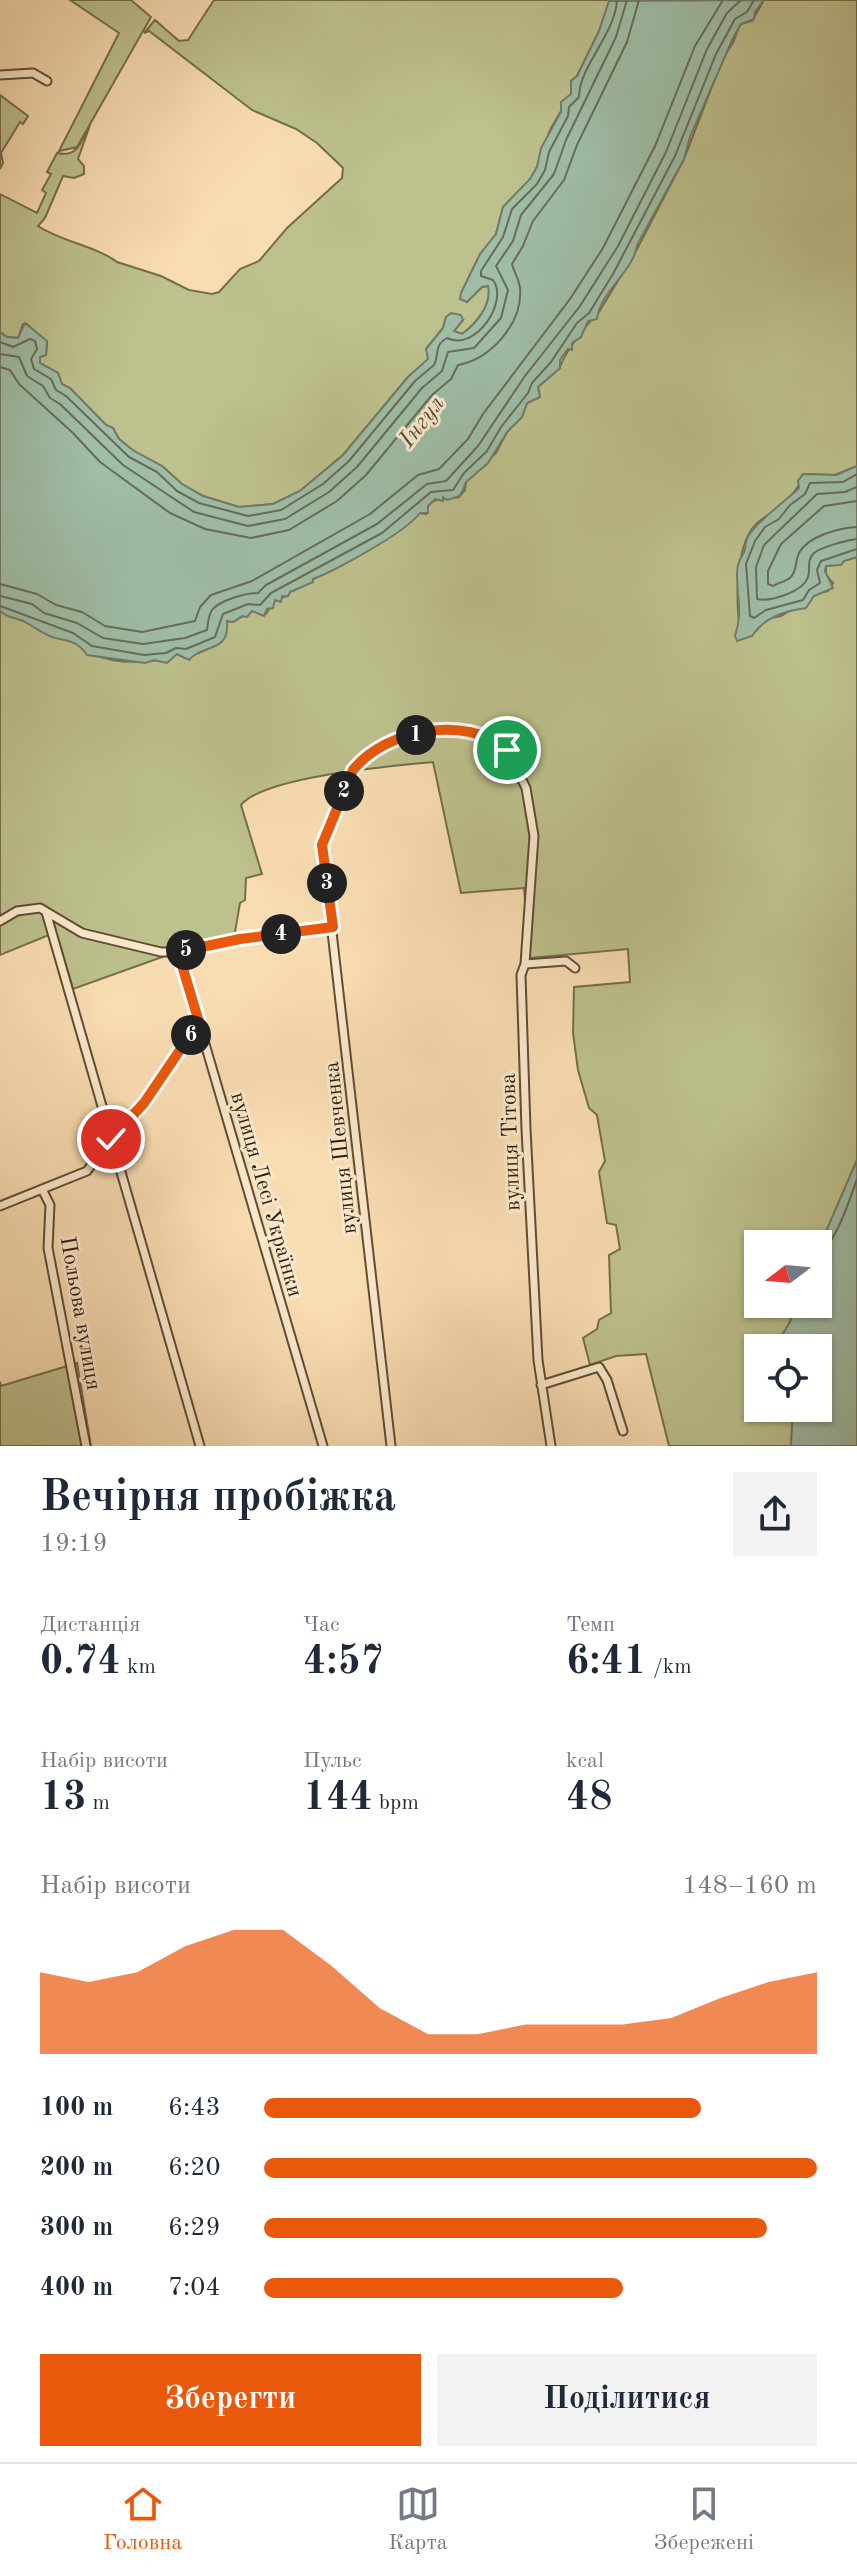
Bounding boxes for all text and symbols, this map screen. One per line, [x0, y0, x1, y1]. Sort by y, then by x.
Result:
water label: Інгул [395, 392, 450, 453]
pin: 1 [396, 715, 436, 755]
pin [473, 716, 541, 784]
text: 1 [410, 724, 422, 746]
icon: arrive [485, 728, 529, 772]
pin: 2 [324, 771, 364, 811]
text: 2 [338, 780, 350, 802]
pin: 3 [307, 863, 347, 903]
text: 3 [321, 872, 333, 894]
pin: 4 [261, 914, 301, 954]
text: 4 [275, 923, 287, 945]
pin: 5 [166, 930, 206, 970]
text: 5 [180, 939, 192, 961]
pin: 6 [171, 1015, 211, 1055]
text: 6 [185, 1024, 197, 1046]
street label: вулиця Шевченка [321, 1060, 361, 1235]
street label: вулиця Тітова [498, 1072, 524, 1211]
street label: вулиця Лесі Українки [226, 1090, 306, 1299]
pin [77, 1105, 145, 1173]
icon: check [89, 1117, 133, 1161]
north arrow [744, 1230, 832, 1318]
map controls [744, 1230, 832, 1422]
street label: Польова вулиця [56, 1235, 104, 1392]
button: locate [744, 1334, 832, 1422]
button: share [733, 1472, 817, 1556]
text: Вечірня пробіжка [40, 1476, 396, 1520]
text: 19:19 [40, 1531, 108, 1557]
text: Дистанція [40, 1614, 140, 1636]
text: Час [303, 1614, 340, 1636]
text: Темп [566, 1614, 615, 1636]
text: 0.74 [40, 1643, 121, 1683]
text: 4:57 [303, 1643, 384, 1683]
text: 6:41 [566, 1643, 647, 1683]
text: km [121, 1656, 156, 1678]
text: /km [647, 1656, 692, 1678]
text: Набір висоти [40, 1750, 168, 1772]
text: Пульс [303, 1750, 362, 1772]
text: kcal [566, 1750, 604, 1772]
text: 13 [40, 1779, 86, 1819]
text: 144 [303, 1779, 373, 1819]
text: 48 [566, 1779, 612, 1819]
text: m [86, 1792, 110, 1814]
text: bpm [373, 1792, 419, 1814]
text: Набір висоти [40, 1873, 191, 1899]
text: 148–160 m [682, 1873, 817, 1899]
text: 100 m [40, 2095, 113, 2121]
text: 6:43 [168, 2095, 221, 2121]
text: 200 m [40, 2155, 113, 2181]
text: 6:20 [168, 2155, 221, 2181]
text: 300 m [40, 2215, 113, 2241]
text: 6:29 [168, 2215, 221, 2241]
text: 400 m [40, 2275, 113, 2301]
text: 7:04 [168, 2275, 221, 2301]
button: Зберегти [40, 2354, 421, 2446]
button: Поділитися [437, 2354, 817, 2446]
tab: Головна [103, 2482, 182, 2557]
tab: Карта [388, 2482, 448, 2557]
tab: Збережені [654, 2482, 754, 2557]

